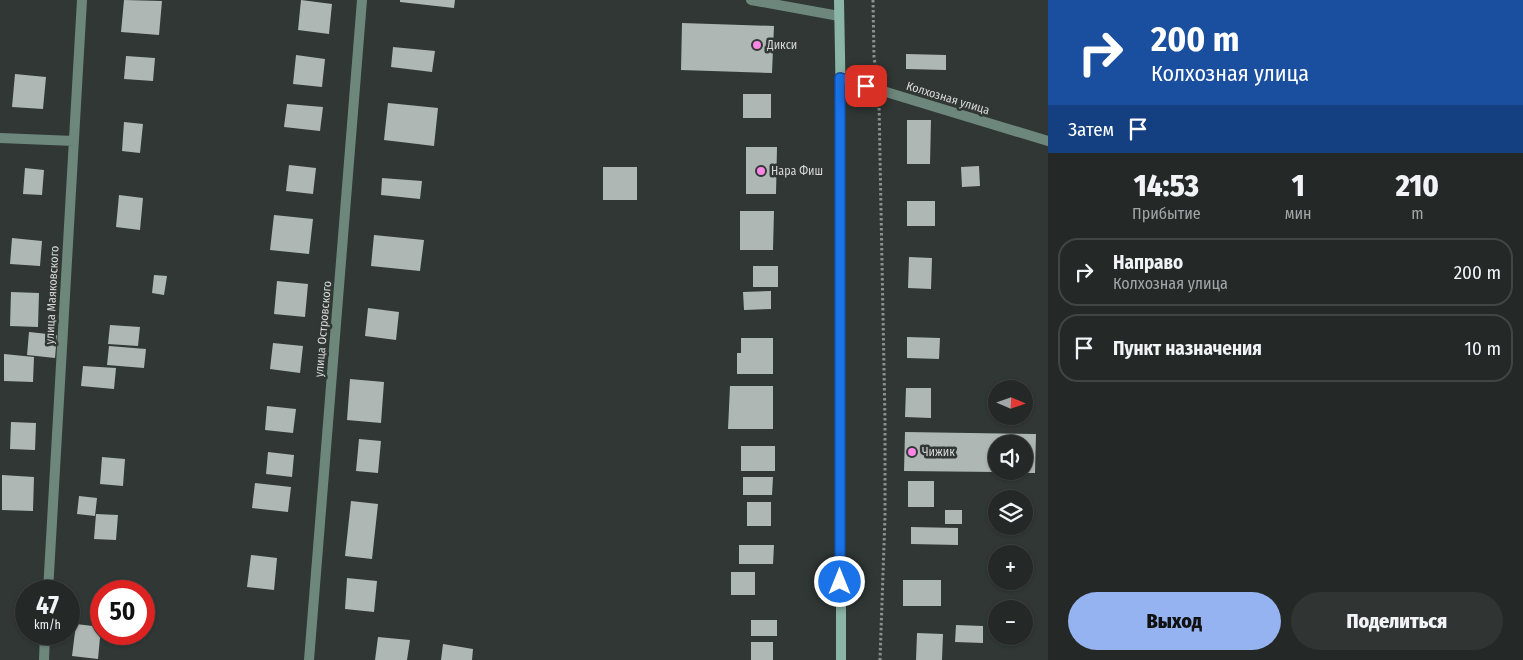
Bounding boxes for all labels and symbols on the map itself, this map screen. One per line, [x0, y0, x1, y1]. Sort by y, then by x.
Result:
place label: Дикси [766, 38, 797, 52]
marker: Дикси [751, 39, 763, 51]
pin [845, 65, 887, 107]
street label: Колхозная улица [905, 79, 991, 117]
place label: Нара Фиш [771, 164, 823, 178]
marker: Нара Фиш [755, 165, 767, 177]
street label: улица Маяковского [42, 245, 62, 345]
street label: улица Островского [312, 280, 334, 378]
north arrow [988, 380, 1032, 425]
place label: Чижик [922, 445, 955, 459]
marker: Чижик [906, 446, 918, 458]
position arrow [813, 555, 865, 607]
speed limit sign: 50 [90, 580, 155, 645]

